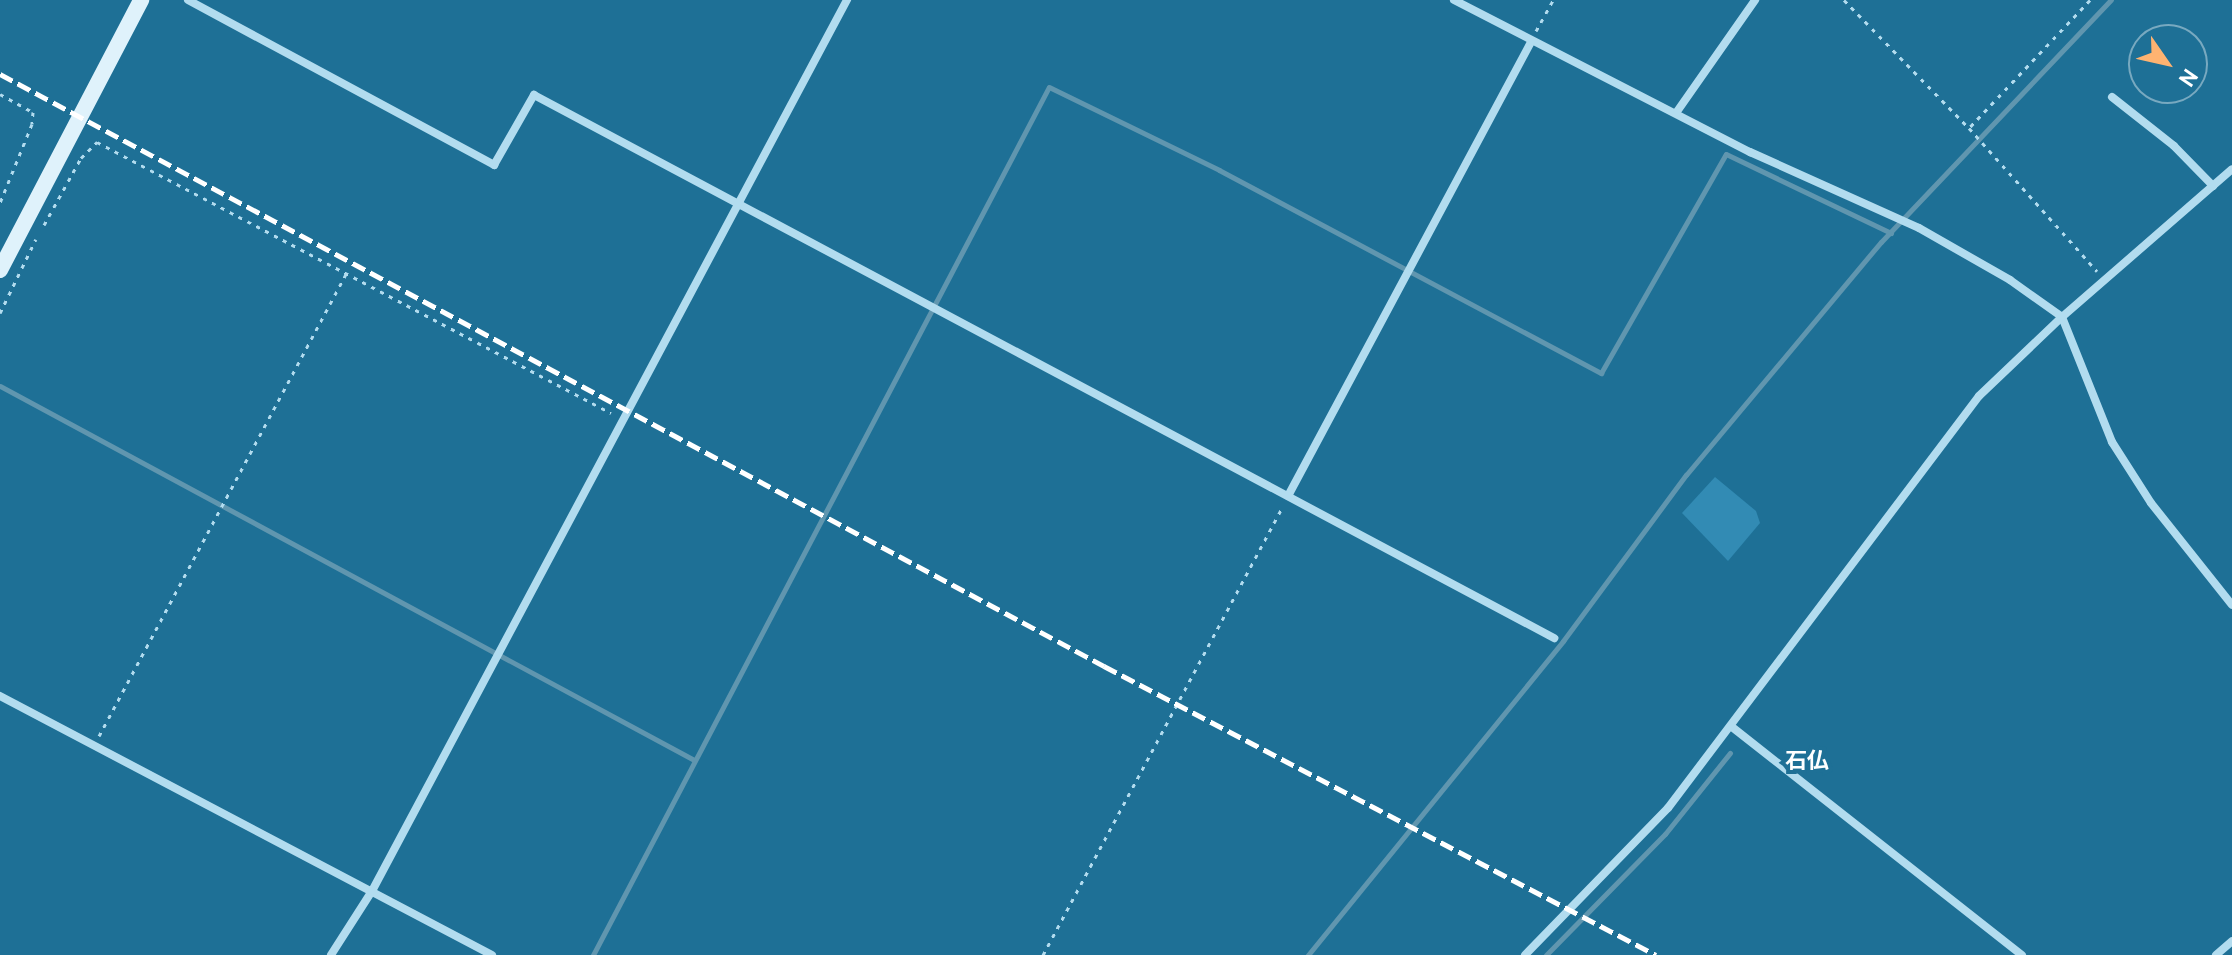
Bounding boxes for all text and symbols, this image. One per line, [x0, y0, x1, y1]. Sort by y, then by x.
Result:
north arrow [2128, 24, 2208, 104]
text: N [2171, 62, 2202, 91]
district label: 石仏 [1785, 750, 1829, 776]

